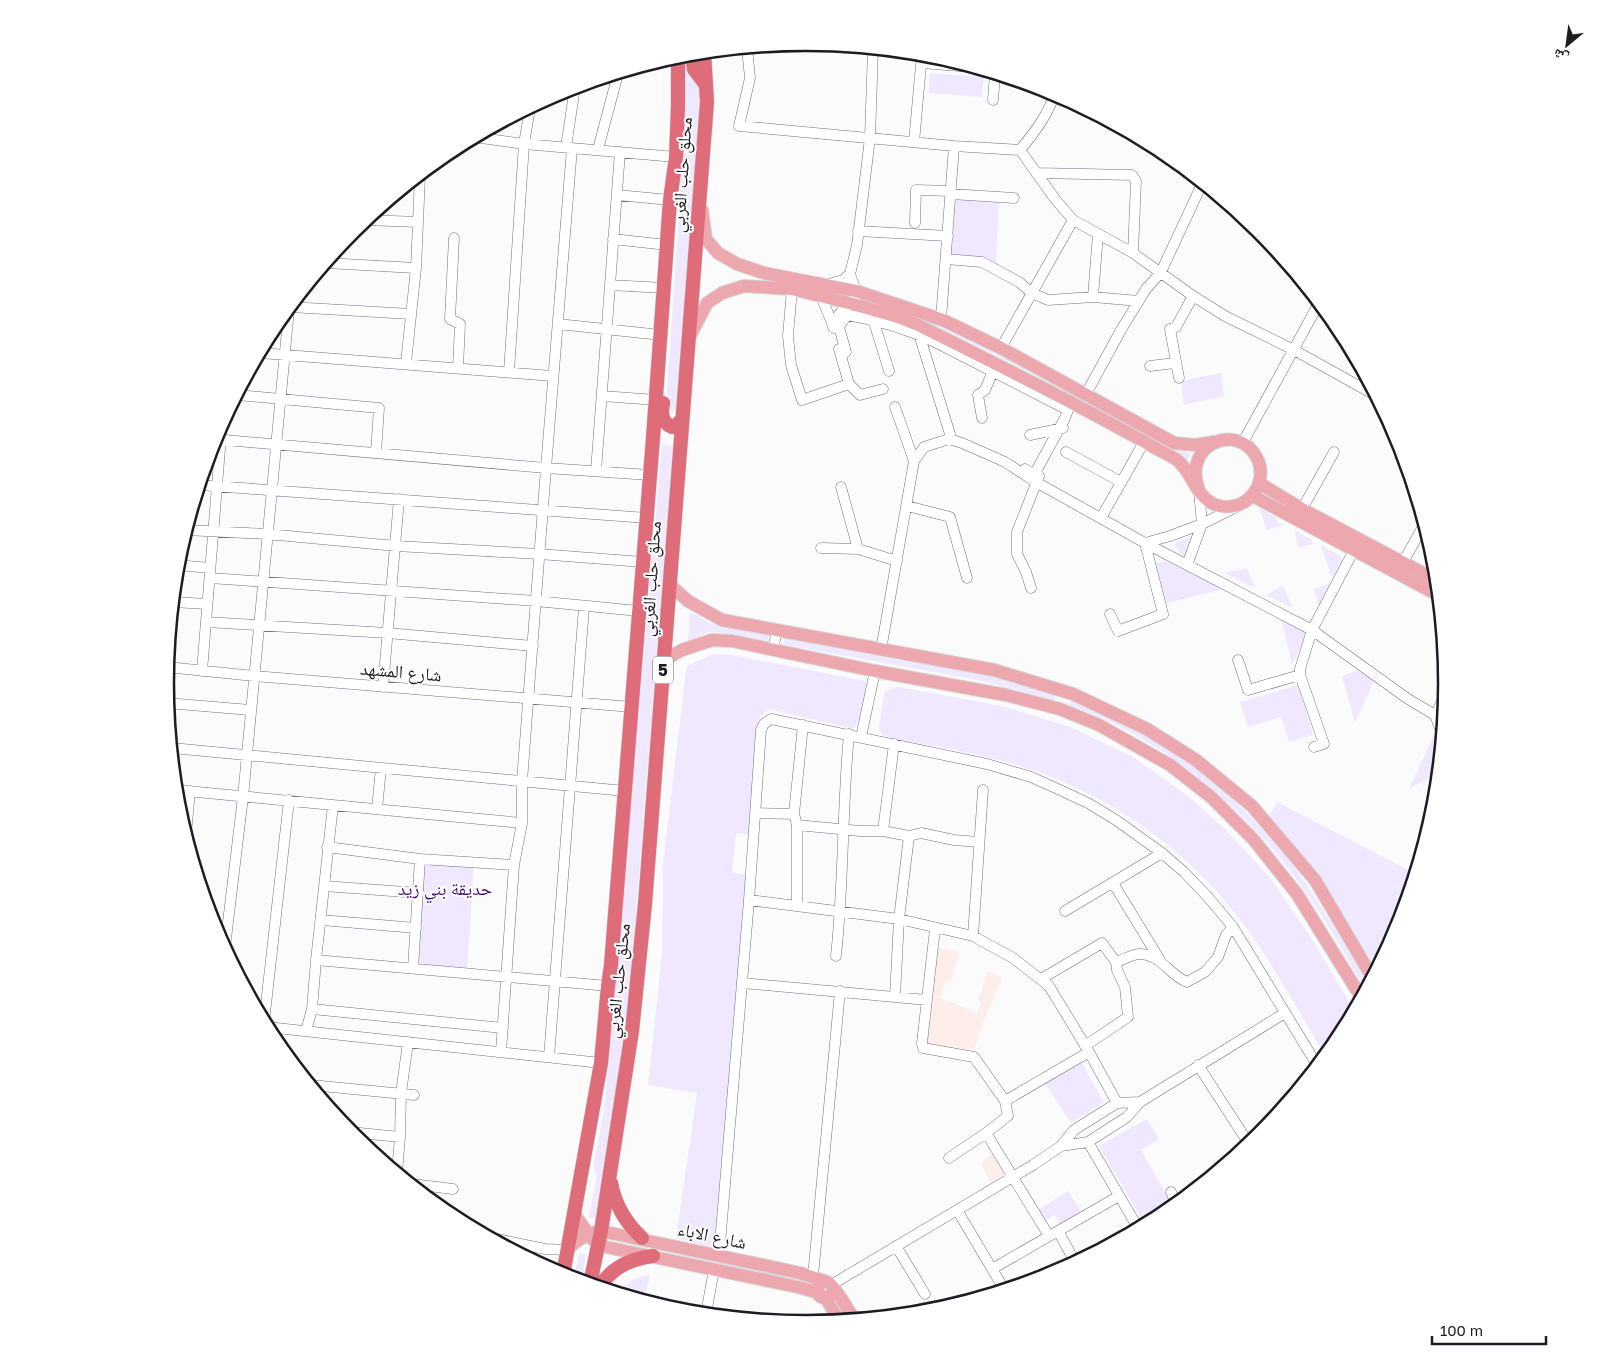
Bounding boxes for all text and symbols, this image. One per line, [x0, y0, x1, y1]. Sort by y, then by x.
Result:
north arrow [1542, 20, 1592, 70]
text: ش [1550, 45, 1572, 68]
street label: محلق حلب الغربي [666, 116, 701, 234]
street label: محلق حلب الغربي [635, 520, 670, 638]
street label: شارع المشهد [359, 656, 443, 687]
road number: 5 [653, 656, 673, 684]
park label: حديقة بني زيد [398, 877, 492, 904]
street label: محلق حلب الغربي [600, 922, 639, 1040]
street label: شارع الاباء [676, 1217, 749, 1254]
scale bar [1432, 1314, 1546, 1346]
text: 100 m [1440, 1321, 1483, 1339]

